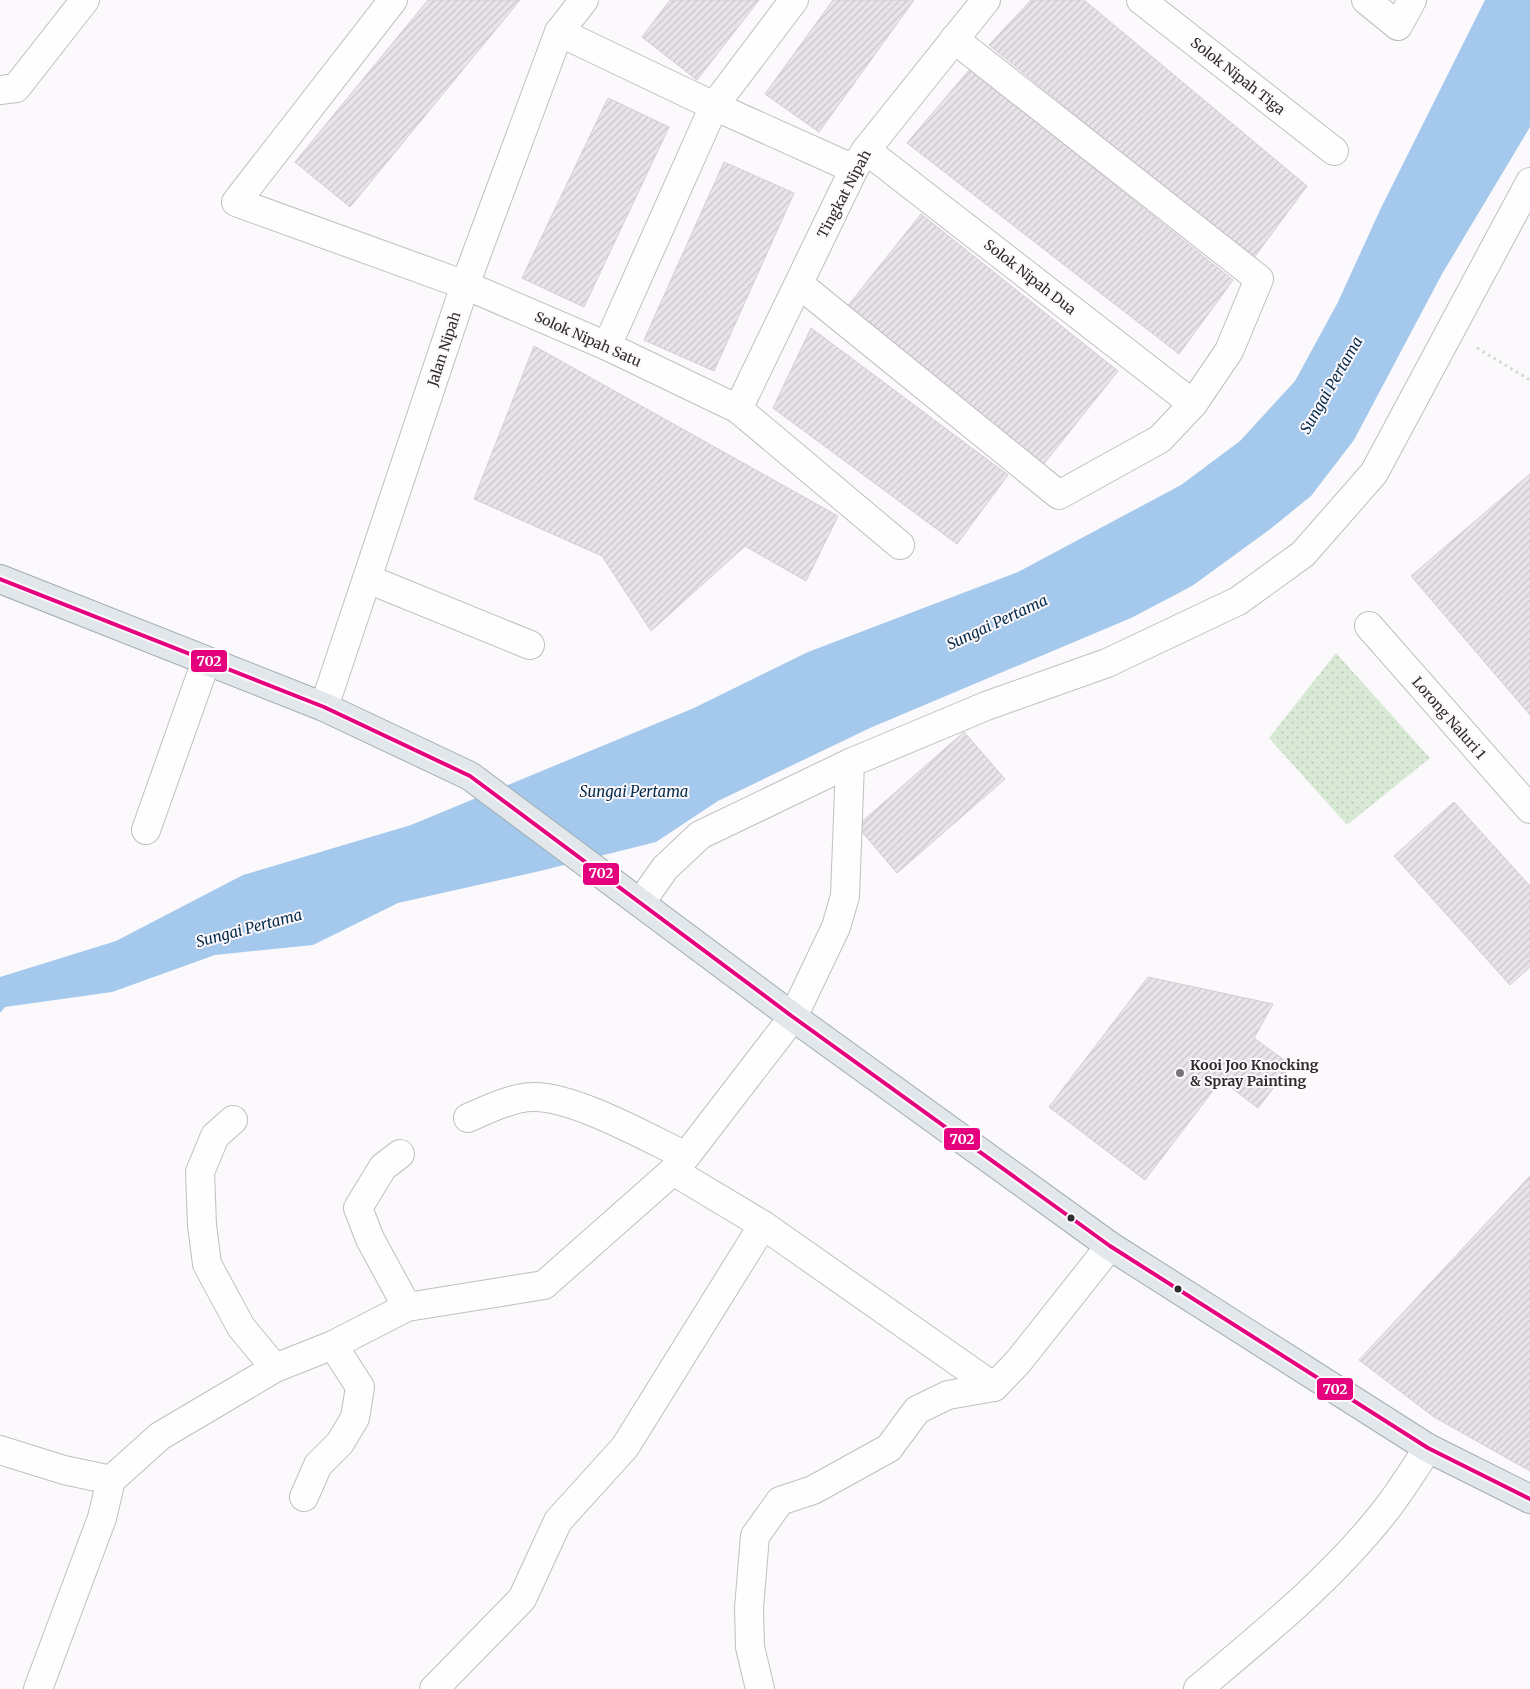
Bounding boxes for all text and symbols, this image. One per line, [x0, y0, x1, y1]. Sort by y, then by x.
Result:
street label: Solok Nipah Tiga [1187, 34, 1289, 119]
street label: Tingkat Nipah [813, 147, 875, 241]
street label: Solok Nipah Dua [980, 235, 1080, 319]
street label: Solok Nipah Satu [532, 307, 644, 371]
street label: Jalan Nipah [423, 309, 465, 389]
water label: Sungai Pertama [1296, 333, 1366, 437]
water label: Sungai Pertama [944, 590, 1050, 654]
line badge: 702 [190, 649, 228, 673]
text: 702 [196, 652, 222, 670]
street label: Lorong Naluri 1 [1408, 673, 1490, 763]
water label: Sungai Pertama [580, 782, 688, 801]
line badge: 702 [582, 862, 620, 886]
text: 702 [588, 864, 614, 882]
water label: Sungai Pertama [194, 905, 304, 951]
place label: Kooi Joo Knocking & Spray Painting [1190, 1056, 1319, 1090]
marker: Kooi Joo Knocking & Spray Painting [1174, 1067, 1186, 1079]
line badge: 702 [943, 1127, 981, 1151]
text: 702 [949, 1130, 975, 1148]
unlabelled marker [1066, 1213, 1076, 1223]
unlabelled marker [1173, 1284, 1183, 1294]
line badge: 702 [1316, 1377, 1354, 1401]
text: 702 [1322, 1380, 1348, 1398]

